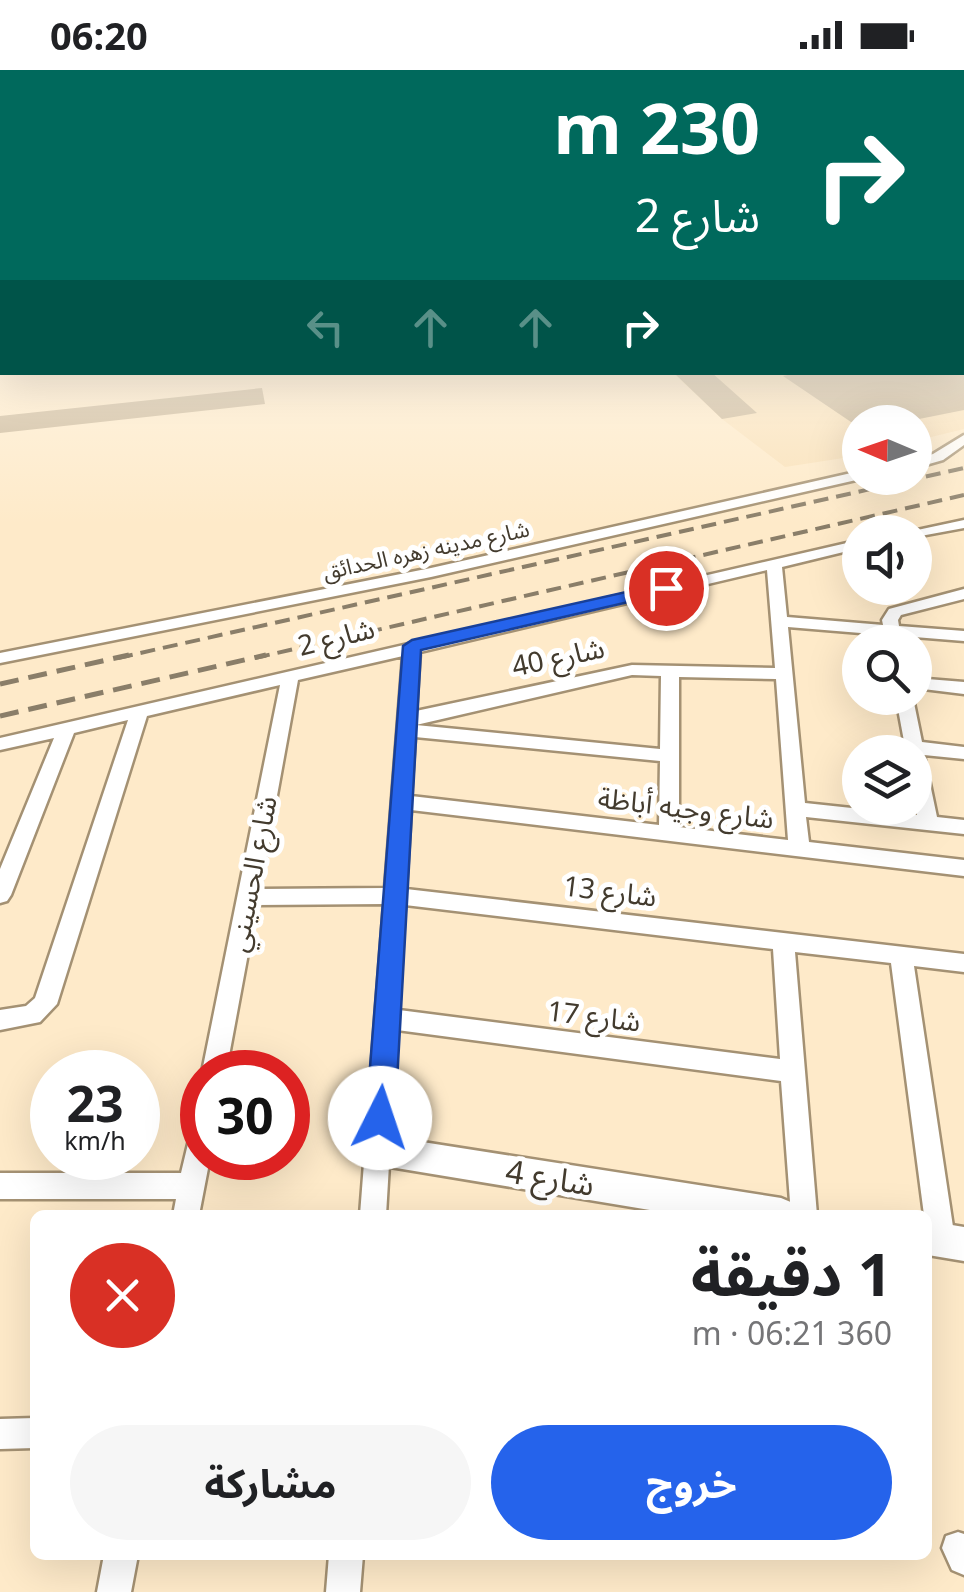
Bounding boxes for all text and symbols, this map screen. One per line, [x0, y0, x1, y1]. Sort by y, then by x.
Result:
text: 06:20 [50, 9, 148, 61]
text: 230 m [553, 79, 760, 175]
icon: right [795, 110, 925, 240]
text: شارع 2 [635, 184, 760, 245]
icon: left [298, 300, 353, 355]
icon: ahead [403, 300, 458, 355]
icon: ahead [508, 300, 563, 355]
icon: right [613, 300, 668, 355]
north arrow [842, 405, 932, 495]
map controls [842, 405, 932, 825]
street label: شارع مدينه زهره الحدائق [320, 512, 532, 588]
button: sound [842, 515, 932, 605]
pin [624, 546, 709, 631]
icon: arrive [639, 561, 694, 616]
street label: شارع 2 [293, 608, 379, 667]
button: search [842, 625, 932, 715]
street label: شارع 40 [508, 628, 608, 687]
button: layers [842, 735, 932, 825]
street label: شارع وجيه أباظة [596, 777, 776, 840]
street label: شارع الحسيني [217, 793, 288, 956]
street label: شارع 13 [561, 865, 659, 918]
street label: شارع 17 [545, 990, 643, 1043]
speed limit sign: 30 [180, 1050, 310, 1180]
position arrow [328, 1066, 432, 1170]
text: 23 [66, 1069, 124, 1137]
text: km/h [64, 1123, 126, 1157]
street label: شارع 4 [502, 1148, 598, 1209]
text: 1 دقيقة [691, 1232, 892, 1314]
button: close [70, 1243, 175, 1348]
text: 360 m · 06:21 [692, 1311, 892, 1354]
button: مشاركة [70, 1425, 471, 1540]
button: خروج [491, 1425, 892, 1540]

